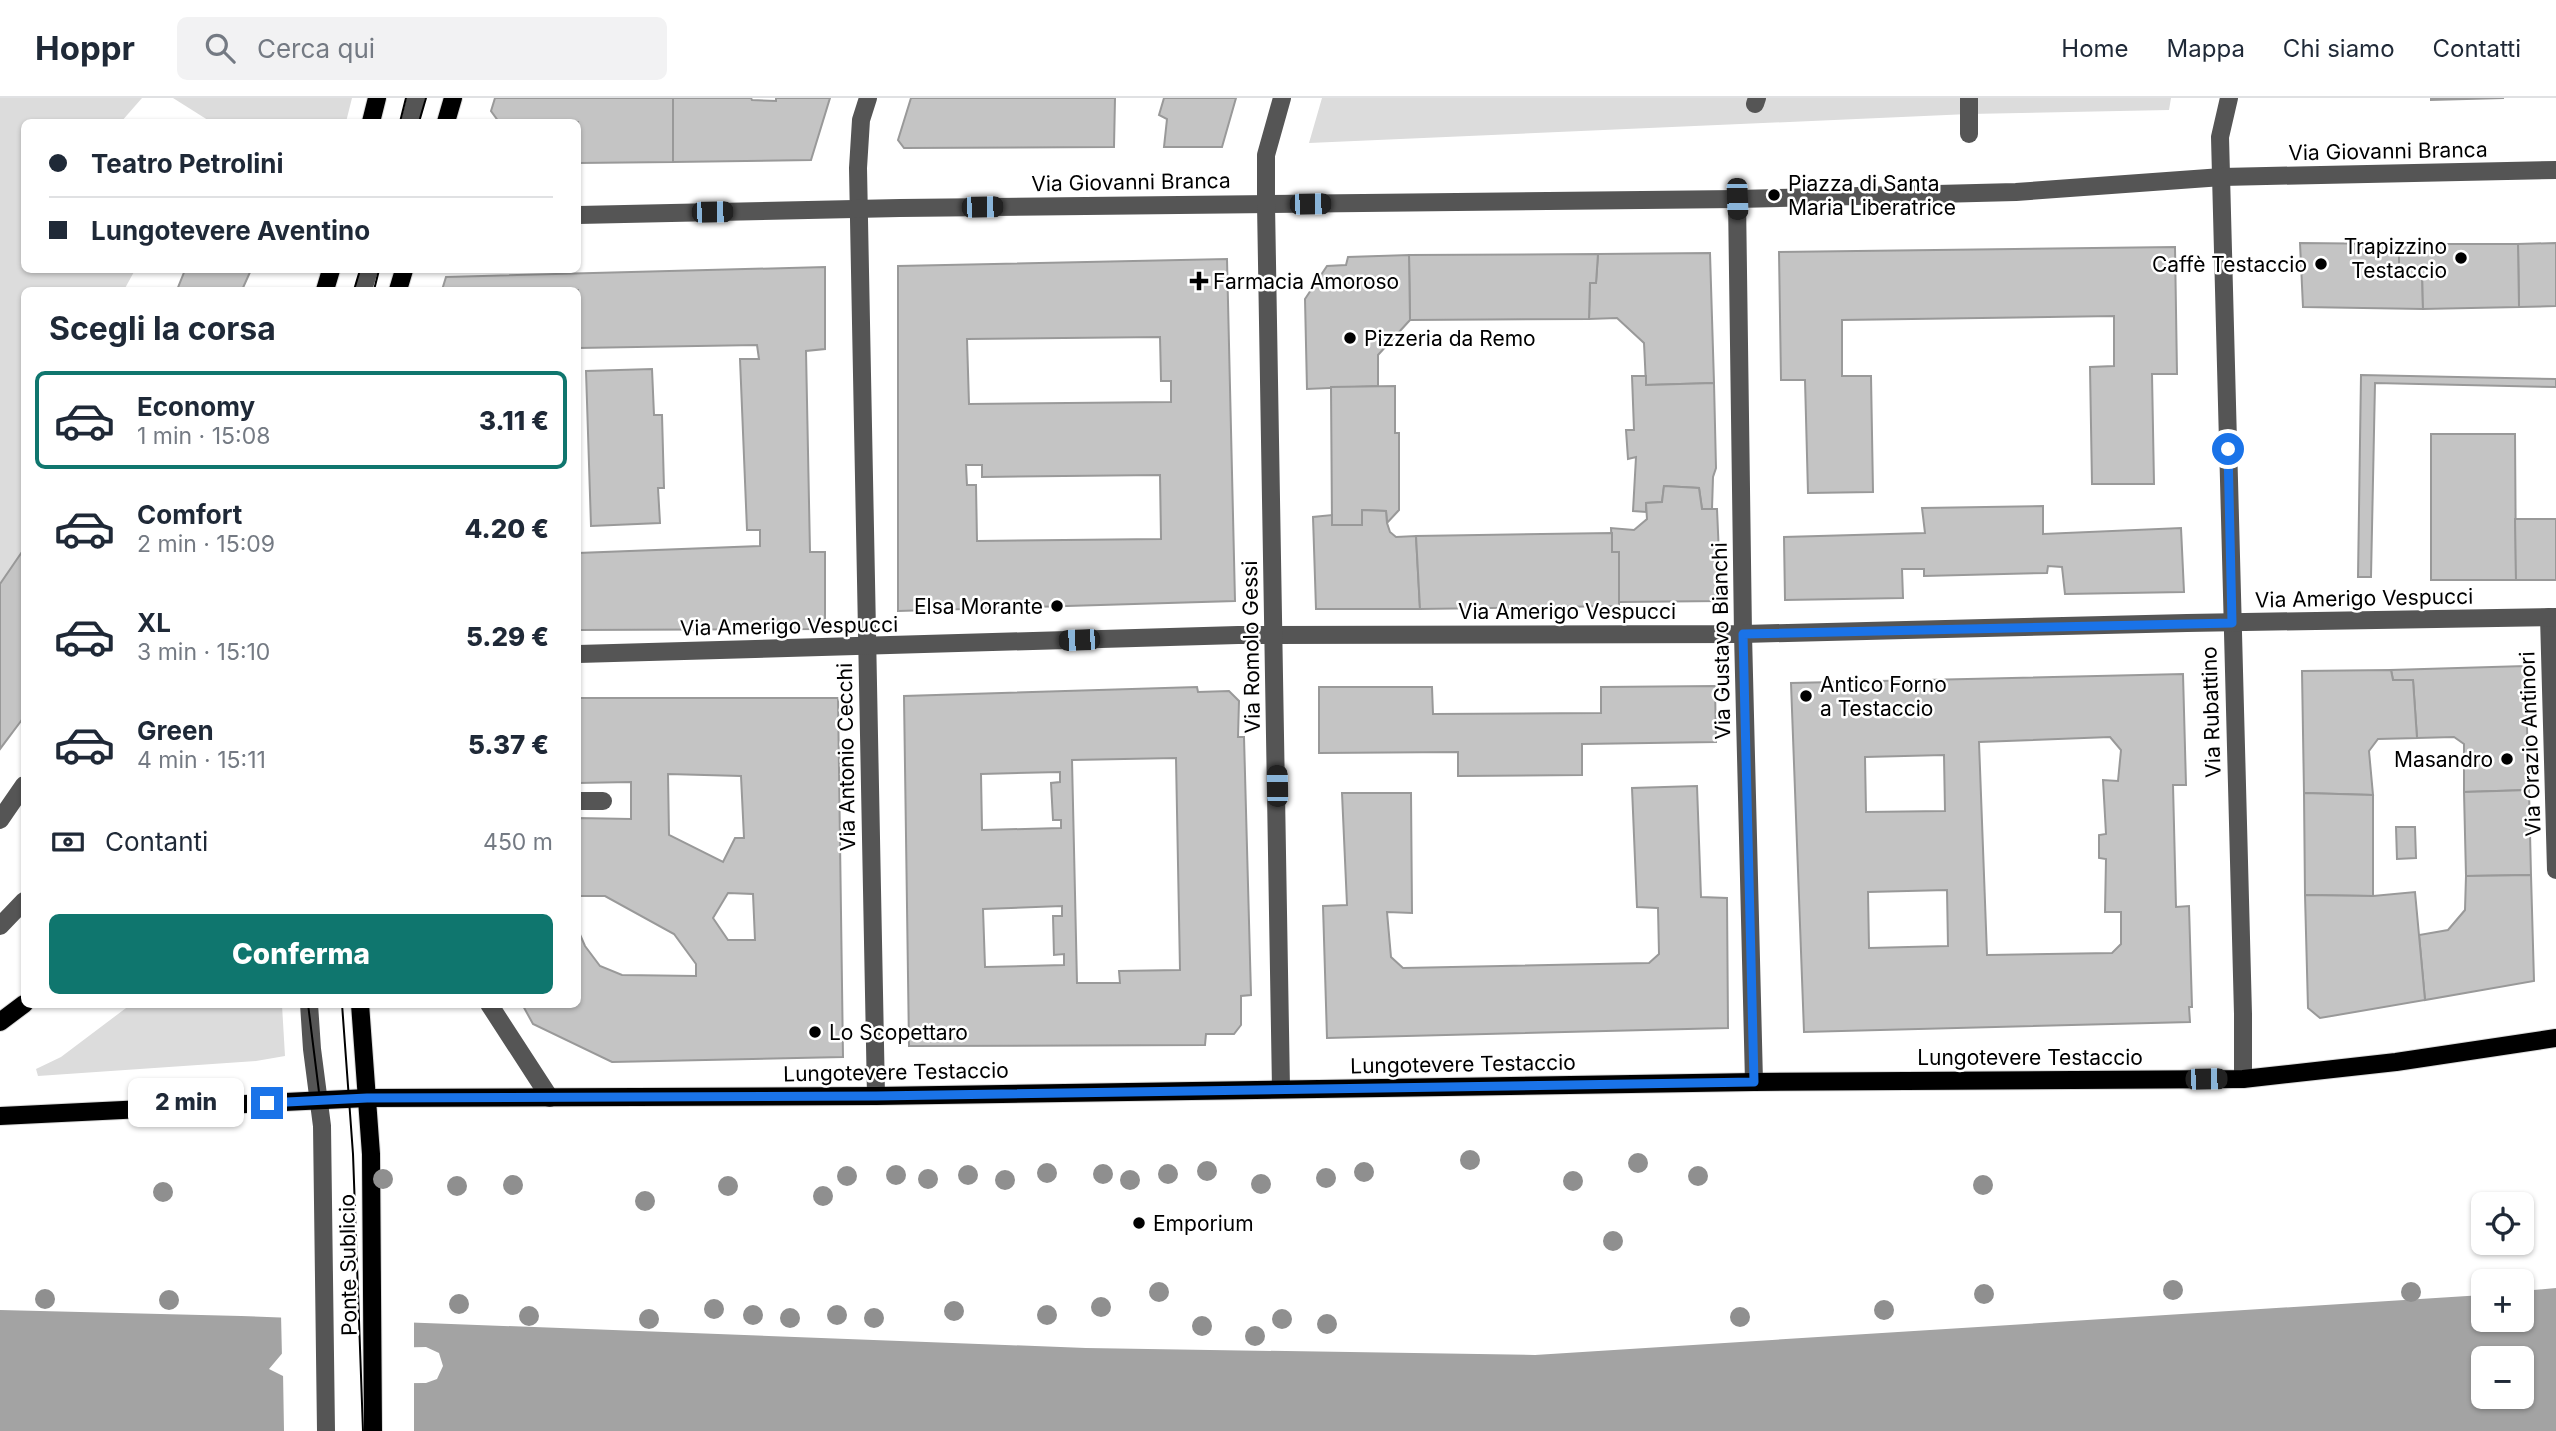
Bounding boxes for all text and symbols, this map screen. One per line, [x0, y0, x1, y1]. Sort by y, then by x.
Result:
search box [177, 17, 667, 80]
text: Hoppr [35, 28, 135, 68]
icon: search [201, 29, 239, 67]
text: Cerca qui [257, 33, 375, 64]
text: Home [2061, 34, 2129, 63]
text: Mappa [2167, 34, 2245, 63]
text: Chi siamo [2283, 34, 2395, 63]
text: Contatti [2433, 34, 2521, 63]
street label: Via Giovanni Branca [2288, 137, 2488, 165]
text: Teatro Petrolini [91, 148, 284, 179]
street label: Via Giovanni Branca [1031, 168, 1231, 196]
place label: Piazza di Santa Maria Liberatrice [1788, 171, 1956, 220]
car [1726, 178, 1749, 220]
marker: Piazza di Santa Maria Liberatrice [1766, 187, 1782, 203]
car [1289, 193, 1332, 215]
car [961, 196, 1004, 218]
car [691, 201, 734, 223]
text: Lungotevere Aventino [91, 215, 370, 246]
place label: Trapizzino Testaccio [2344, 234, 2447, 283]
marker: Trapizzino Testaccio [2453, 250, 2469, 266]
place label: Caffè Testaccio [2152, 252, 2307, 277]
marker: Caffè Testaccio [2313, 256, 2329, 272]
place label: Farmacia Amoroso [1213, 269, 1399, 294]
marker: Farmacia Amoroso [1191, 273, 1207, 289]
text: Scegli la corsa [49, 309, 276, 348]
place label: Pizzeria da Remo [1364, 326, 1536, 351]
marker: Pizzeria da Remo [1342, 330, 1358, 346]
icon: car [53, 389, 116, 452]
text: Economy [137, 391, 255, 422]
text: 3.11 € [479, 405, 549, 436]
text: 1 min · 15:08 [137, 422, 270, 450]
route start [2212, 433, 2244, 465]
icon: car [53, 497, 116, 560]
text: Comfort [137, 499, 242, 530]
text: 4.20 € [465, 513, 549, 544]
text: 2 min · 15:09 [137, 530, 275, 558]
street label: Via Gustavo Bianchi [1707, 542, 1735, 740]
street label: Via Romolo Gessi [1237, 560, 1265, 734]
street label: Via Amerigo Vespucci [2255, 584, 2473, 612]
place label: Elsa Morante [914, 594, 1043, 619]
marker: Elsa Morante [1049, 598, 1065, 614]
street label: Via Amerigo Vespucci [1458, 599, 1676, 624]
icon: car [53, 605, 116, 668]
text: XL [137, 607, 171, 638]
street label: Via Amerigo Vespucci [680, 612, 898, 640]
text: 5.29 € [466, 621, 549, 652]
car [1058, 629, 1101, 651]
text: 3 min · 15:10 [137, 638, 270, 666]
street label: Via Rubattino [2196, 646, 2226, 778]
street label: Via Orazio Antinori [2514, 651, 2546, 837]
street label: Via Antonio Cecchi [832, 663, 860, 851]
place label: Antico Forno a Testaccio [1820, 672, 1947, 721]
marker: Antico Forno a Testaccio [1798, 688, 1814, 704]
icon: car [53, 713, 116, 776]
text: Green [137, 715, 214, 746]
text: 5.37 € [468, 729, 549, 760]
text: 4 min · 15:11 [137, 746, 266, 774]
place label: Masandro [2394, 747, 2493, 772]
marker: Masandro [2499, 751, 2515, 767]
car [1267, 765, 1288, 807]
icon: cash [49, 823, 87, 861]
text: Contanti [105, 826, 208, 857]
text: 450 m [483, 828, 553, 856]
button: Conferma [49, 914, 553, 994]
place label: Lo Scopettaro [829, 1020, 968, 1045]
marker: Lo Scopettaro [807, 1024, 823, 1040]
street label: Lungotevere Testaccio [1917, 1045, 2143, 1070]
street label: Lungotevere Testaccio [1350, 1050, 1576, 1078]
street label: Lungotevere Testaccio [783, 1058, 1009, 1086]
car [2185, 1068, 2228, 1090]
callout: 2 min [127, 1079, 243, 1128]
route end [251, 1087, 283, 1119]
text: 2 min [155, 1088, 217, 1116]
map controls [2471, 1192, 2534, 1409]
button: locate [2471, 1192, 2534, 1255]
street label: Ponte Sublicio [334, 1194, 362, 1336]
place label: Emporium [1153, 1211, 1254, 1236]
marker: Emporium [1131, 1215, 1147, 1231]
button: + [2471, 1269, 2534, 1332]
button: − [2471, 1346, 2534, 1409]

